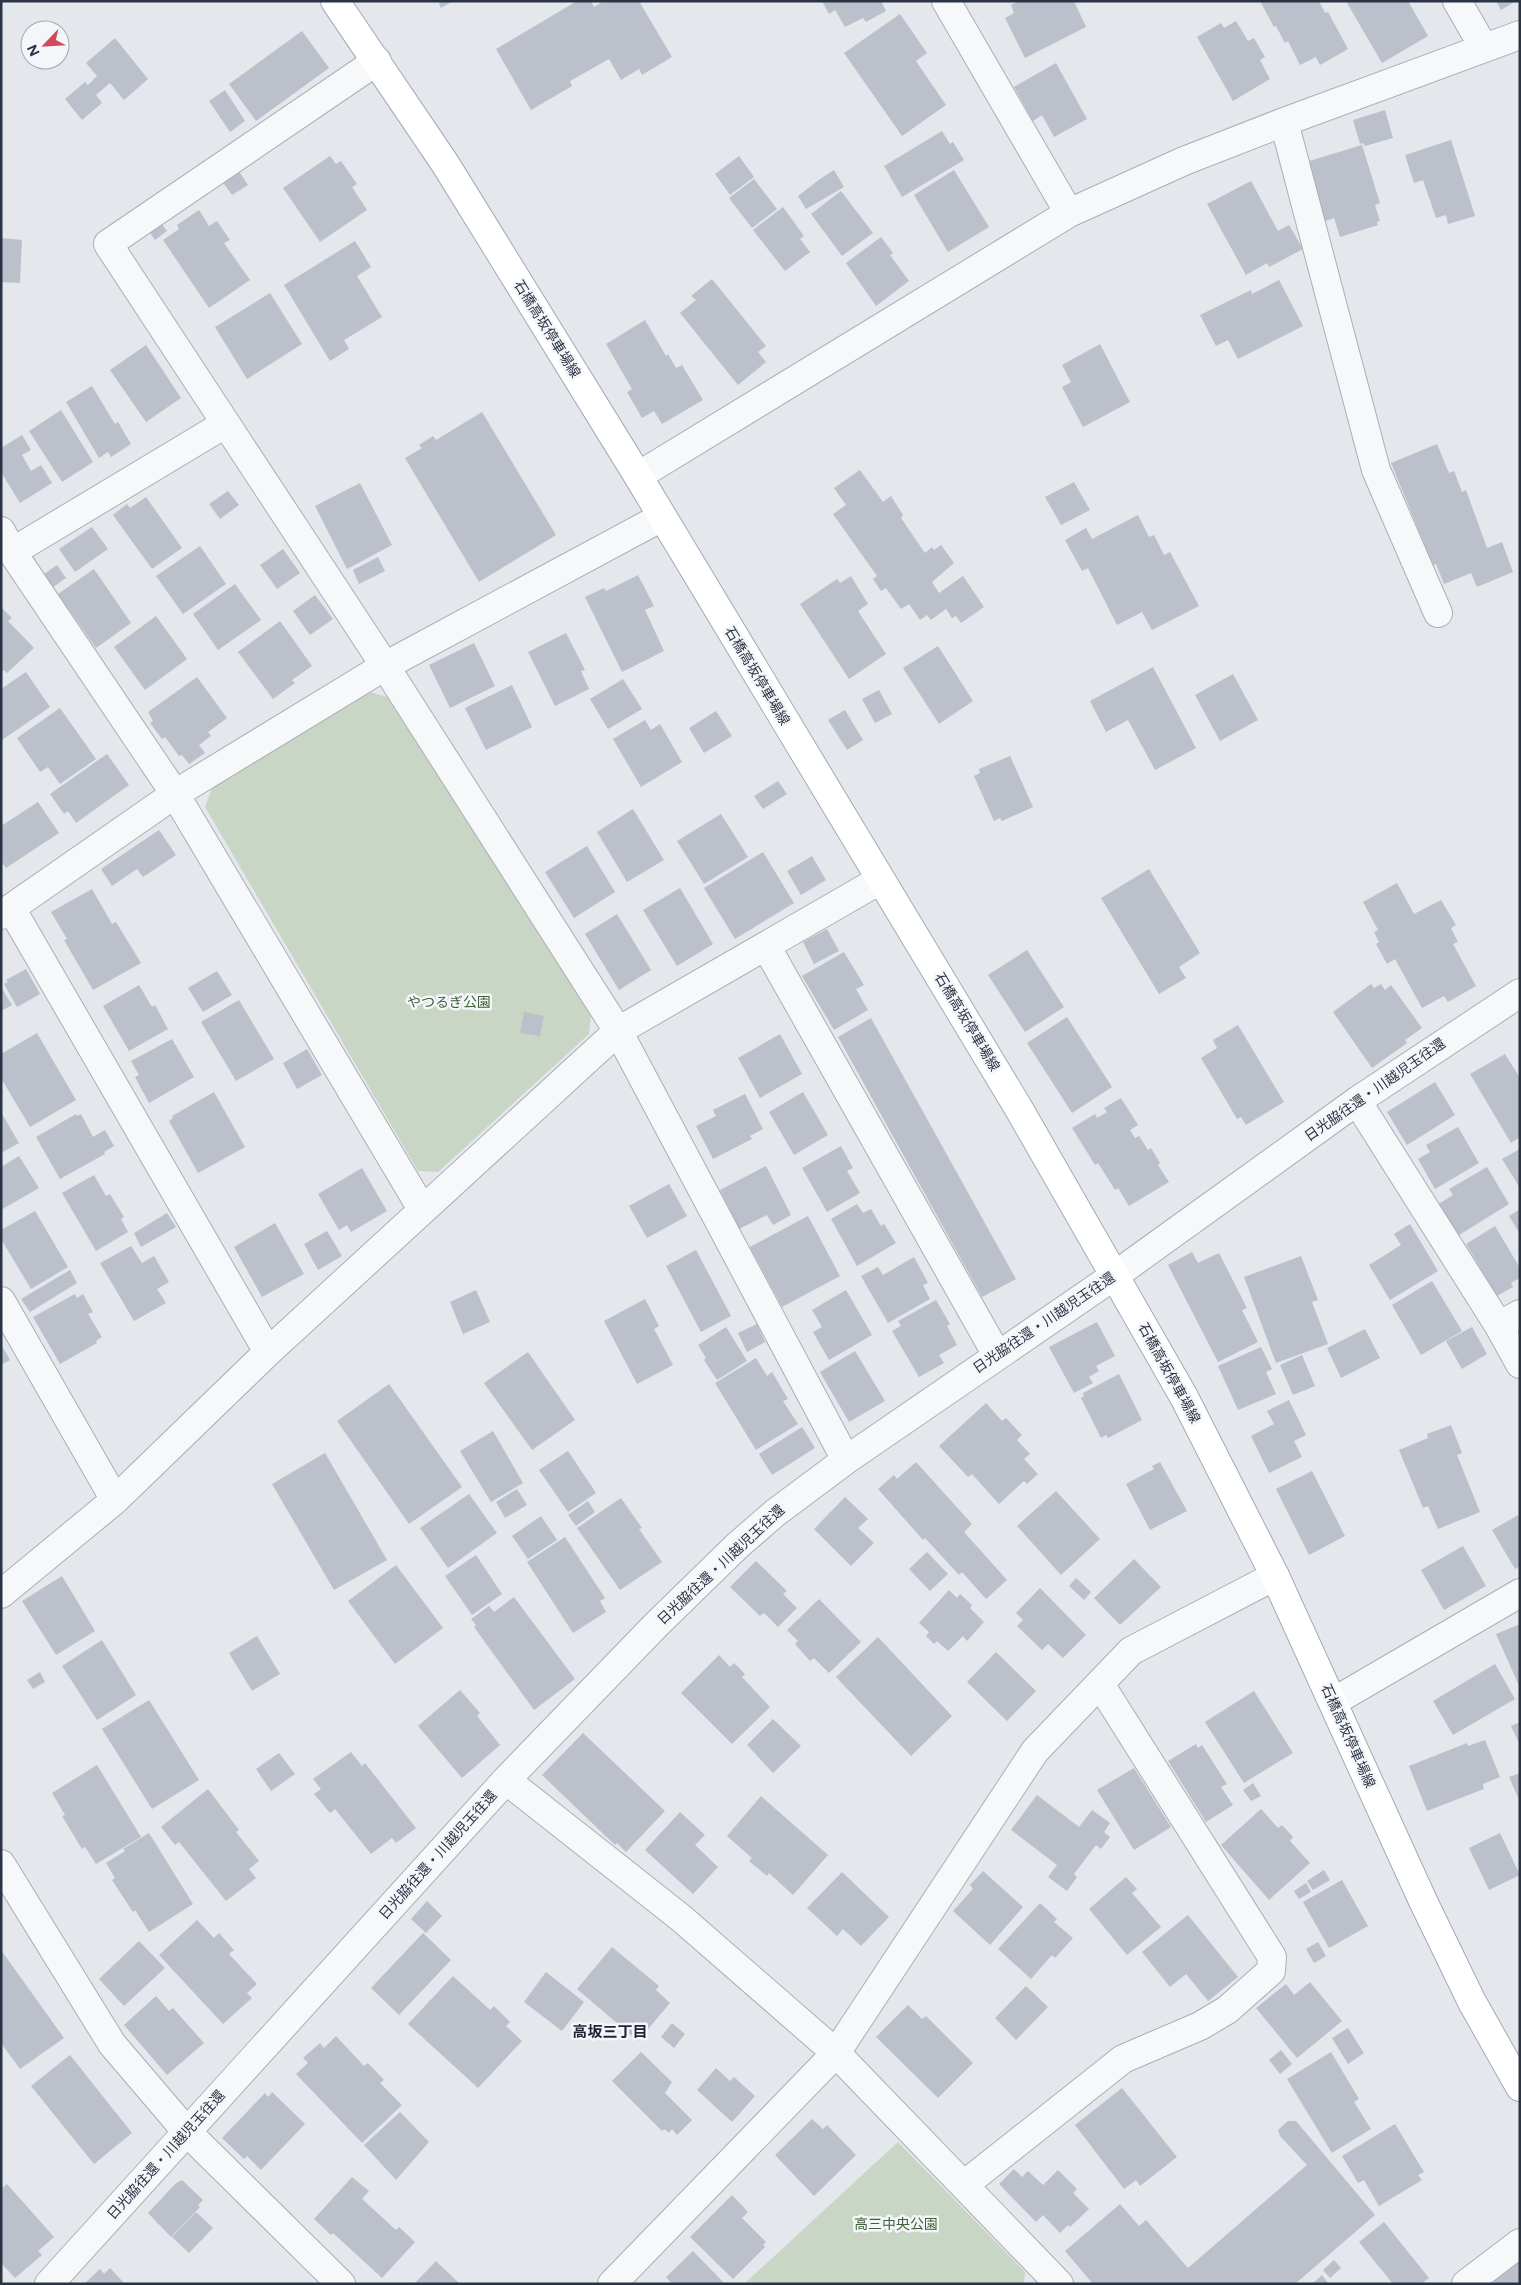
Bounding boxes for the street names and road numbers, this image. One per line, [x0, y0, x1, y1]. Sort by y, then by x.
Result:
street label: 石橋高坂停車場線 [510, 277, 584, 381]
street label: 石橋高坂停車場線 [721, 624, 793, 728]
street label: 石橋高坂停車場線 [931, 970, 1003, 1074]
street label: 日光脇往還・川越児玉往還 [1301, 1035, 1449, 1145]
street label: 日光脇往還・川越児玉往還 [970, 1269, 1118, 1377]
street label: 石橋高坂停車場線 [1134, 1320, 1204, 1426]
street label: 日光脇往還・川越児玉往還 [654, 1501, 788, 1629]
street label: 石橋高坂停車場線 [1317, 1681, 1379, 1791]
street label: 日光脇往還・川越児玉往還 [375, 1787, 501, 1923]
street label: 日光脇往還・川越児玉往還 [103, 2087, 229, 2223]

